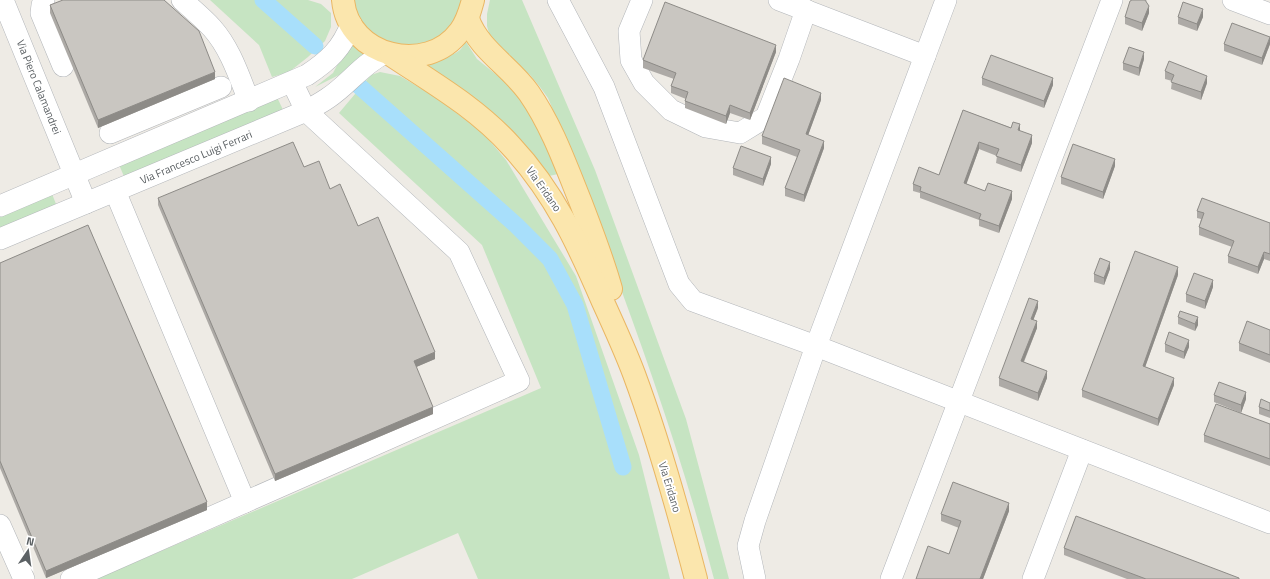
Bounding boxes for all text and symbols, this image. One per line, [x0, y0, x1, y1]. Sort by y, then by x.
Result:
street label: Via Piero Calamandrei [13, 37, 65, 137]
street label: Via Francesco Luigi Ferrari [138, 126, 254, 188]
street label: Via Eridano [523, 163, 566, 215]
street label: Via Eridano [655, 460, 685, 514]
north arrow [8, 531, 48, 571]
text: N [25, 533, 36, 550]

